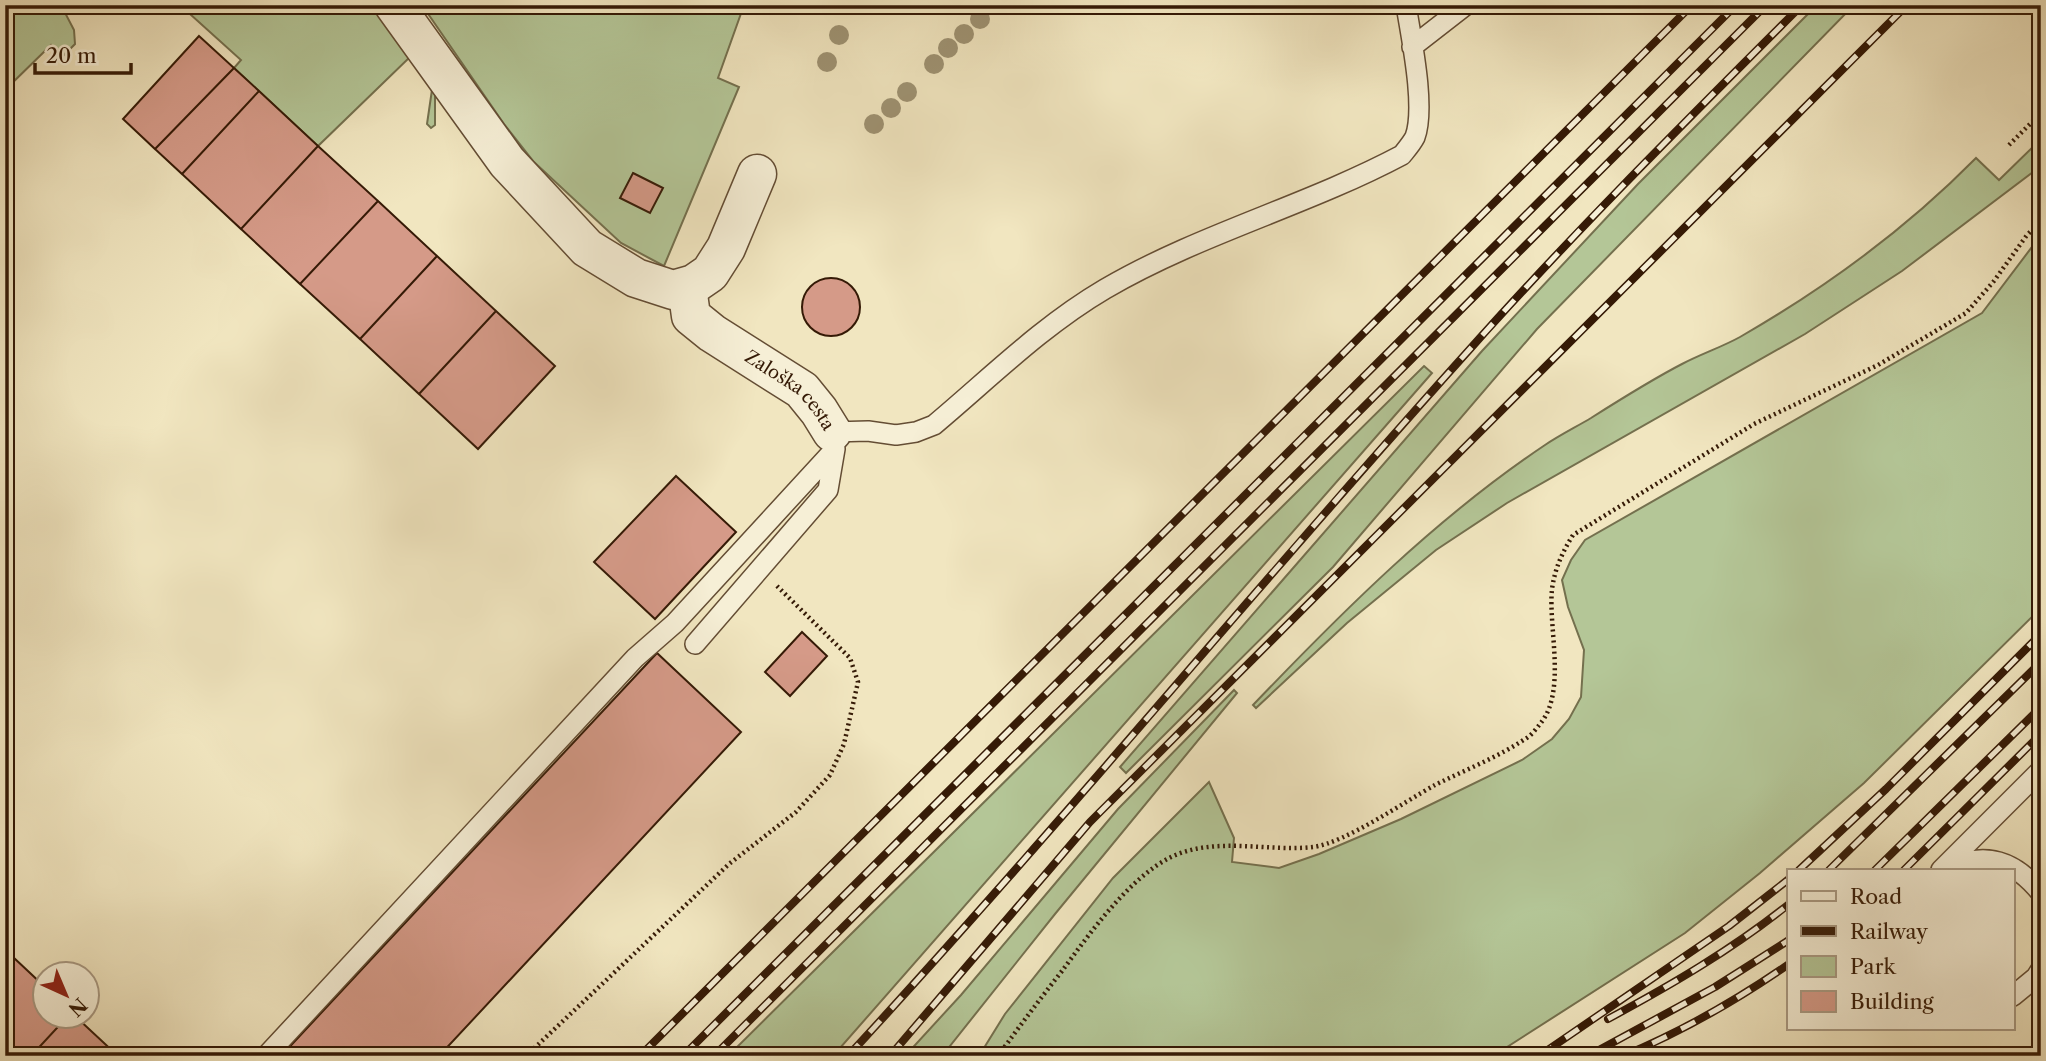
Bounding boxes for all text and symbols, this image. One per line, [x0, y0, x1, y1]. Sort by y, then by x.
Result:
scale bar [35, 32, 131, 76]
text: 20 m [46, 43, 97, 68]
street label: Zaloška cesta [741, 346, 840, 435]
legend [1787, 869, 2014, 1030]
text: Road [1850, 884, 1902, 909]
text: Railway [1850, 919, 1928, 944]
text: Park [1850, 954, 1896, 979]
north arrow [32, 960, 102, 1030]
text: Building [1850, 989, 1935, 1014]
text: N [64, 993, 91, 1021]

